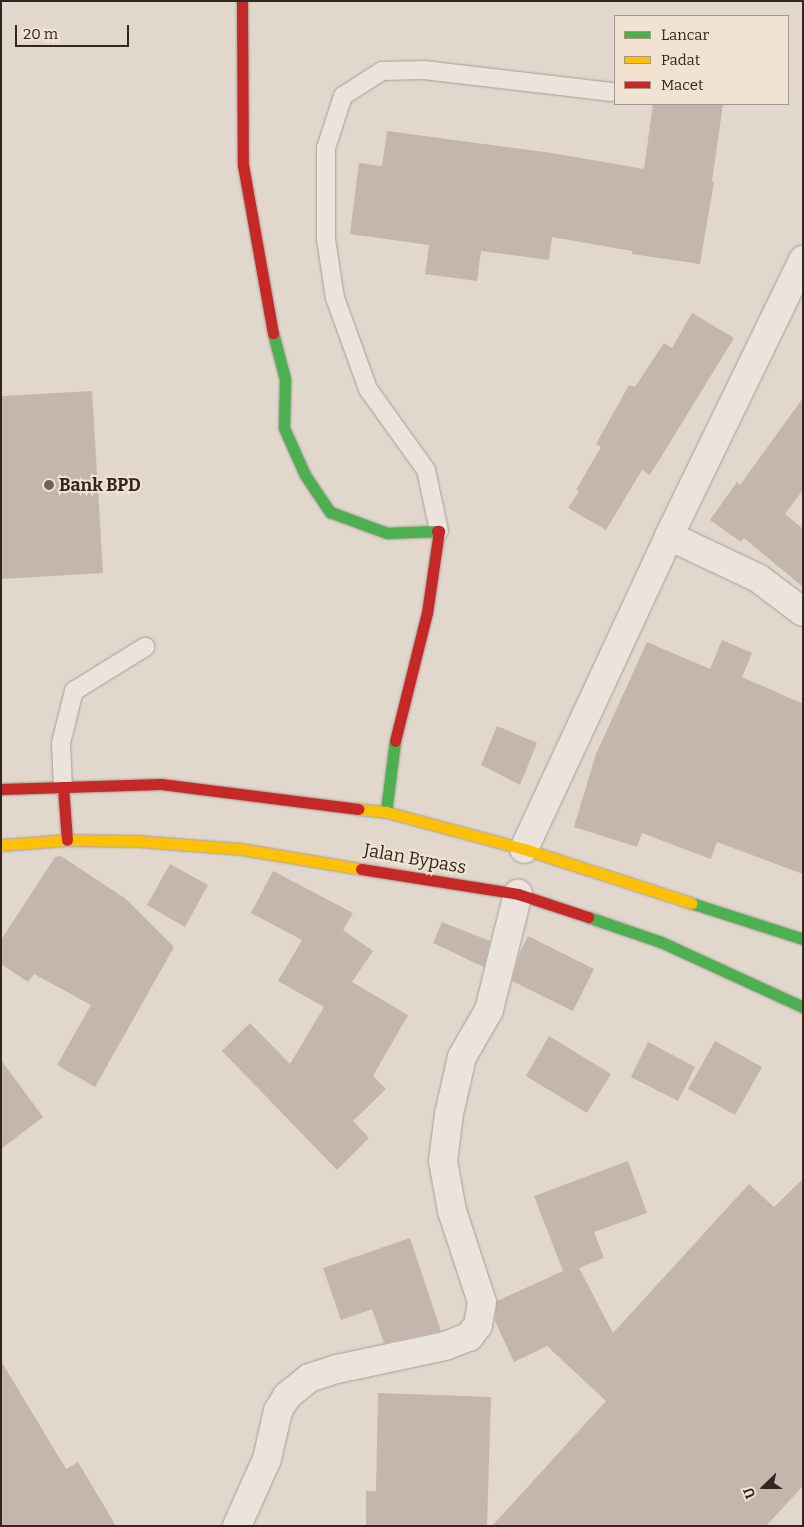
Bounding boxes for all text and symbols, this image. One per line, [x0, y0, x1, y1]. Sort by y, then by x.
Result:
scale bar [18, 15, 131, 47]
legend [614, 15, 789, 105]
text: 20 m [23, 25, 58, 43]
text: Lancar [661, 26, 709, 44]
text: Padat [661, 51, 700, 69]
text: Macet [661, 76, 703, 94]
place label: Bank BPD [59, 474, 141, 496]
marker: Bank BPD [43, 479, 55, 491]
street label: Jalan Bypass [362, 839, 468, 879]
north arrow [739, 1462, 789, 1512]
text: U [740, 1485, 759, 1501]

